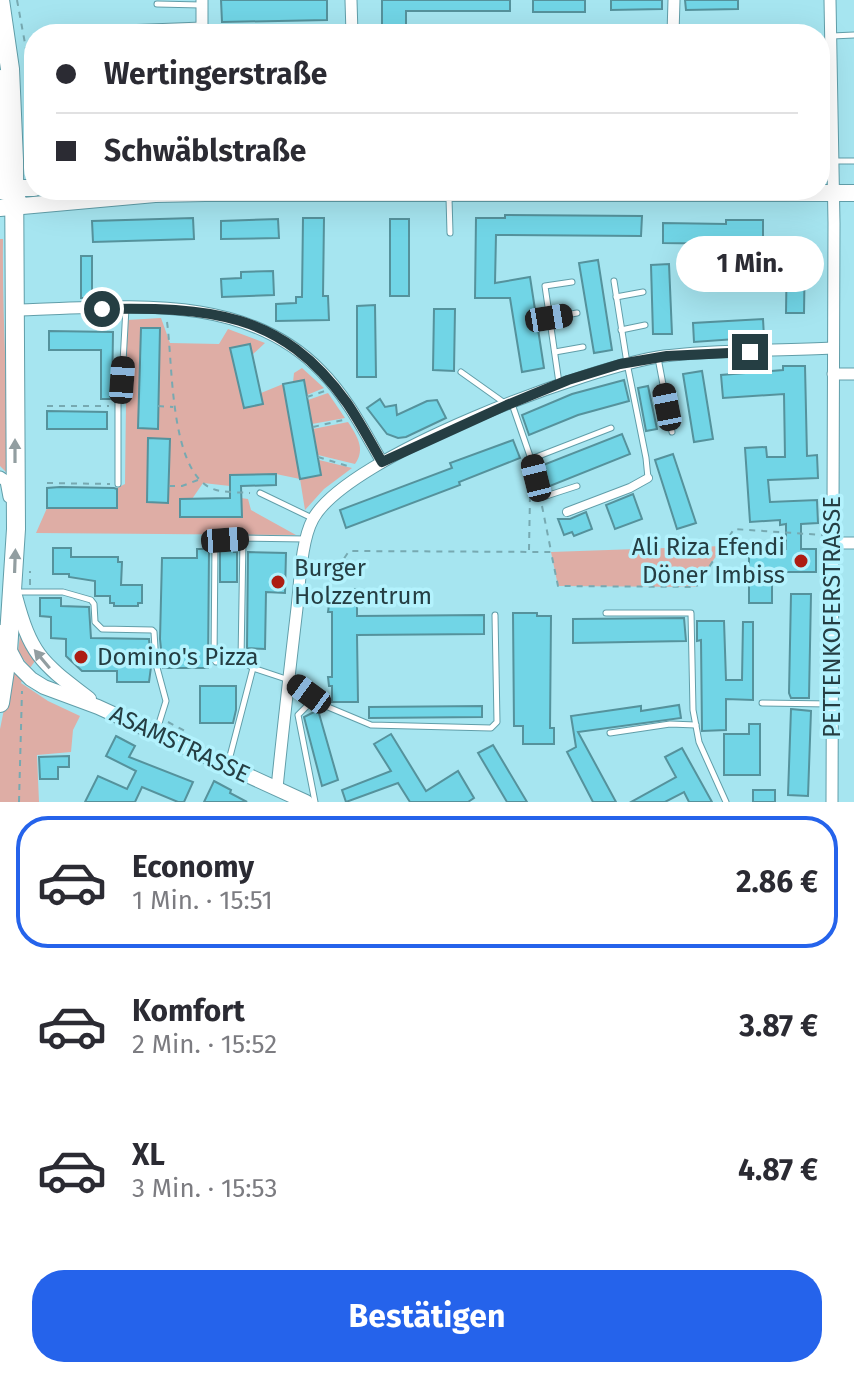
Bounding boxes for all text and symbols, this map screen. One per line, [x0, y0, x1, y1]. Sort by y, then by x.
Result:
text: Wertingerstraße [104, 56, 327, 92]
text: Schwäblstraße [104, 133, 306, 169]
callout: 1 Min. [676, 236, 824, 292]
text: 1 Min. [716, 248, 784, 279]
route start [84, 291, 120, 327]
car [523, 302, 575, 334]
route end [732, 334, 768, 370]
car [108, 355, 136, 405]
car [651, 381, 683, 433]
one-way arrow [9, 438, 21, 463]
car [519, 452, 553, 504]
street label: PETTENKOFERSTRASSE [818, 496, 846, 738]
car [200, 526, 250, 554]
place label: Ali Riza Efendi Döner Imbiss [632, 533, 785, 589]
one-way arrow [8, 548, 21, 573]
marker: Ali Riza Efendi Döner Imbiss [792, 552, 810, 570]
place label: Burger Holzzentrum [294, 554, 432, 610]
marker: Burger Holzzentrum [269, 573, 287, 591]
place label: Domino's Pizza [97, 643, 259, 671]
marker: Domino's Pizza [72, 648, 90, 666]
one-way arrow [34, 650, 51, 670]
car [283, 670, 335, 718]
street label: ASAMSTRASSE [106, 699, 254, 789]
icon: car [36, 846, 108, 918]
text: Economy [132, 849, 254, 885]
text: 2.86 € [736, 864, 818, 900]
text: 1 Min. · 15:51 [132, 885, 273, 916]
icon: car [36, 990, 108, 1062]
text: Komfort [132, 993, 245, 1029]
text: 3.87 € [739, 1008, 818, 1044]
text: 2 Min. · 15:52 [132, 1029, 277, 1060]
icon: car [36, 1134, 108, 1206]
text: XL [132, 1137, 165, 1173]
text: 4.87 € [738, 1152, 818, 1188]
text: 3 Min. · 15:53 [132, 1173, 277, 1204]
button: Bestätigen [32, 1270, 822, 1362]

